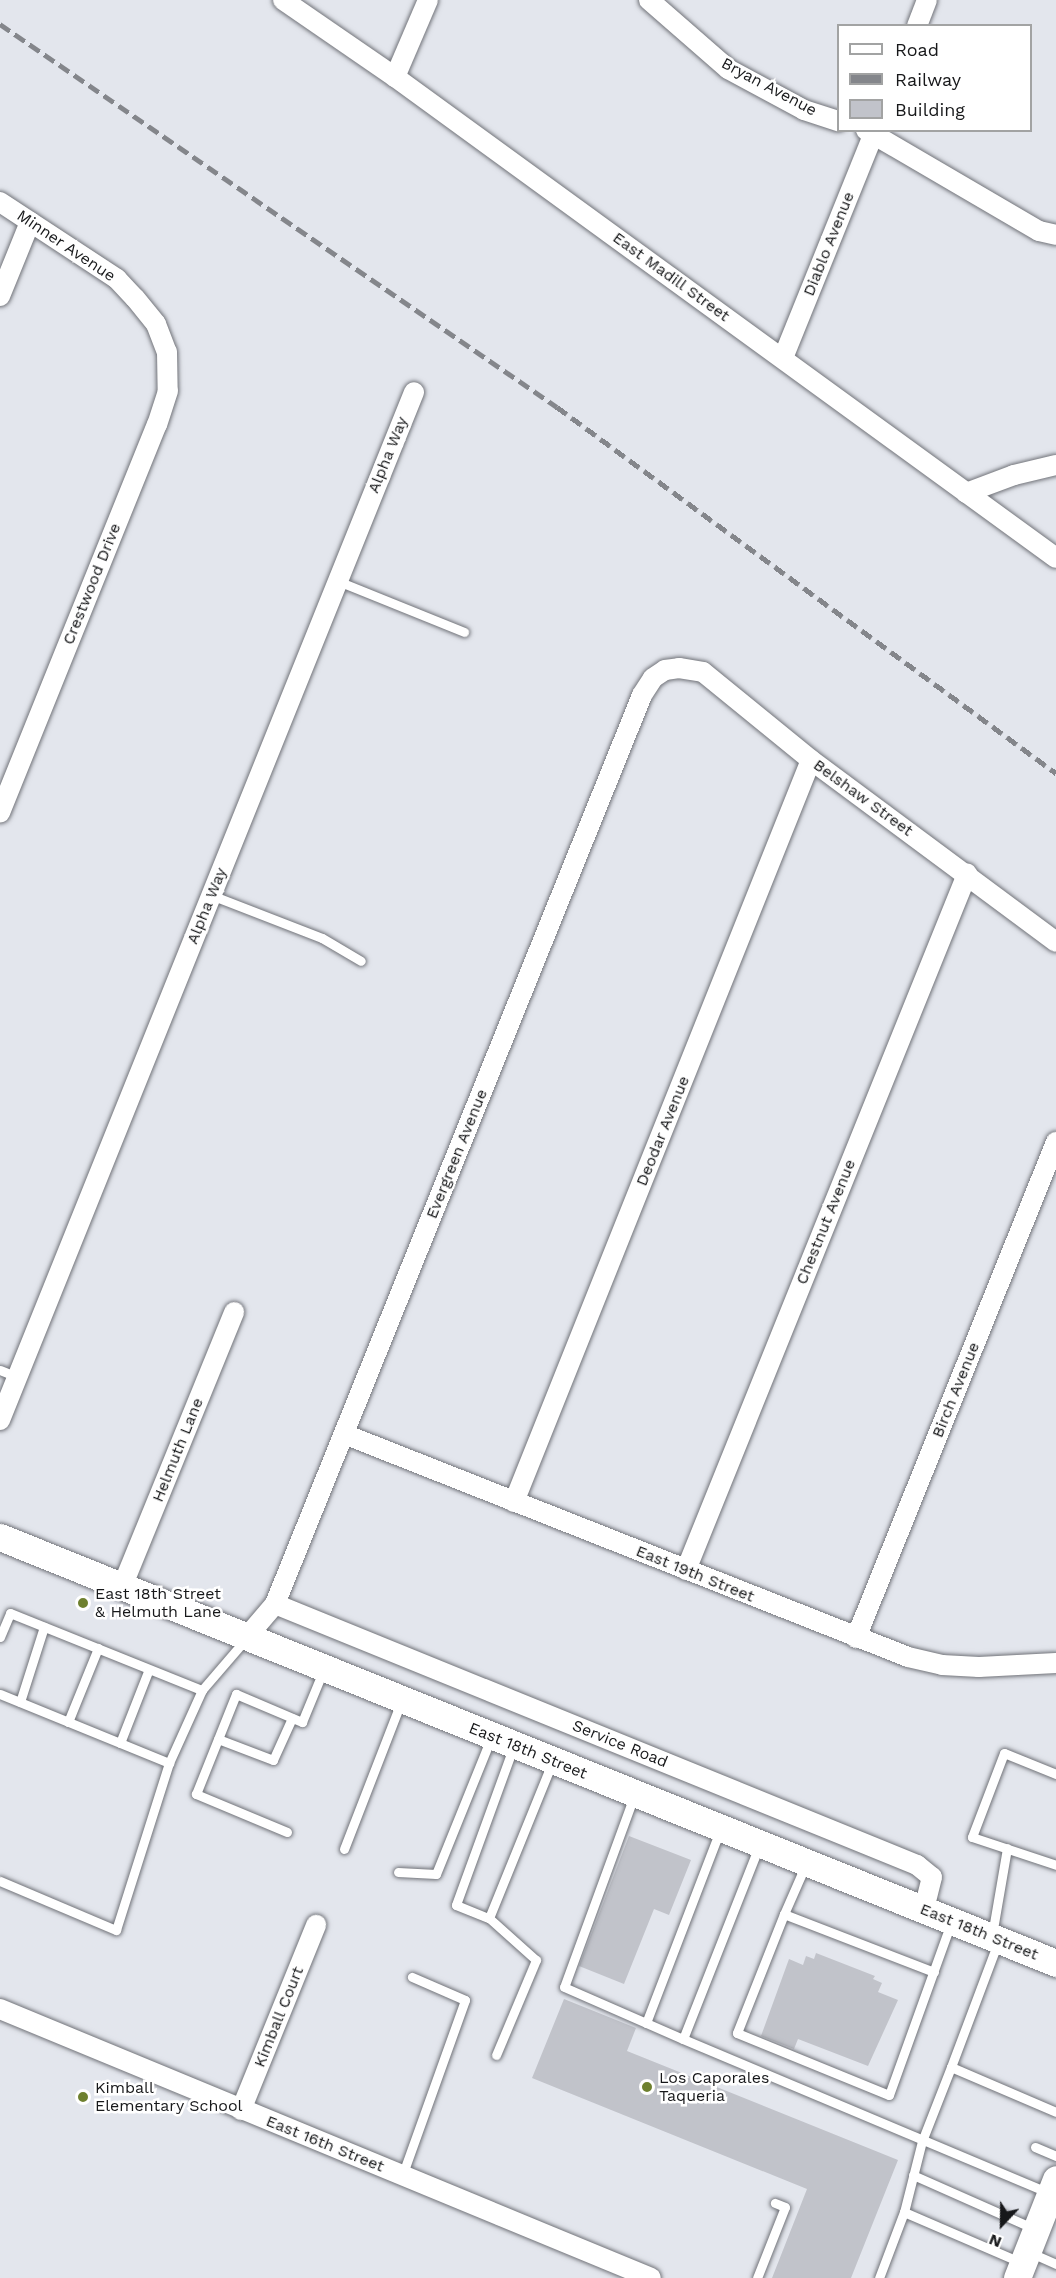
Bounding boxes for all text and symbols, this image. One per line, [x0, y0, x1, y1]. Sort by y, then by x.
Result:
legend [837, 24, 1032, 132]
text: Road [895, 39, 939, 60]
street label: Bryan Avenue [718, 54, 820, 120]
text: Railway [895, 69, 961, 90]
text: Building [895, 99, 965, 120]
street label: Diablo Avenue [799, 189, 859, 299]
street label: Minner Avenue [13, 206, 119, 286]
street label: East Madill Street [609, 228, 733, 326]
street label: Alpha Way [364, 414, 412, 496]
street label: Crestwood Drive [59, 521, 125, 647]
street label: Belshaw Street [809, 755, 917, 841]
street label: Alpha Way [183, 865, 231, 947]
street label: Deodar Avenue [632, 1073, 694, 1189]
street label: Evergreen Avenue [422, 1086, 492, 1222]
street label: Chestnut Avenue [792, 1156, 860, 1288]
street label: Birch Avenue [928, 1339, 984, 1441]
street label: Helmuth Lane [148, 1395, 208, 1505]
street label: East 19th Street [633, 1541, 757, 1607]
place label: East 18th Street & Helmuth Lane [95, 1584, 221, 1622]
marker: East 18th Street & Helmuth Lane [76, 1596, 90, 1610]
street label: Service Road [569, 1716, 671, 1772]
street label: East 18th Street [466, 1718, 590, 1784]
street label: East 18th Street [917, 1899, 1041, 1965]
street label: Kimball Court [250, 1964, 308, 2070]
place label: Los Caporales Taqueria [659, 2068, 769, 2106]
place label: Kimball Elementary School [95, 2078, 243, 2116]
marker: Los Caporales Taqueria [640, 2080, 654, 2094]
marker: Kimball Elementary School [76, 2090, 90, 2104]
street label: East 16th Street [263, 2111, 387, 2177]
north arrow [972, 2194, 1032, 2254]
text: N [986, 2230, 1004, 2252]

